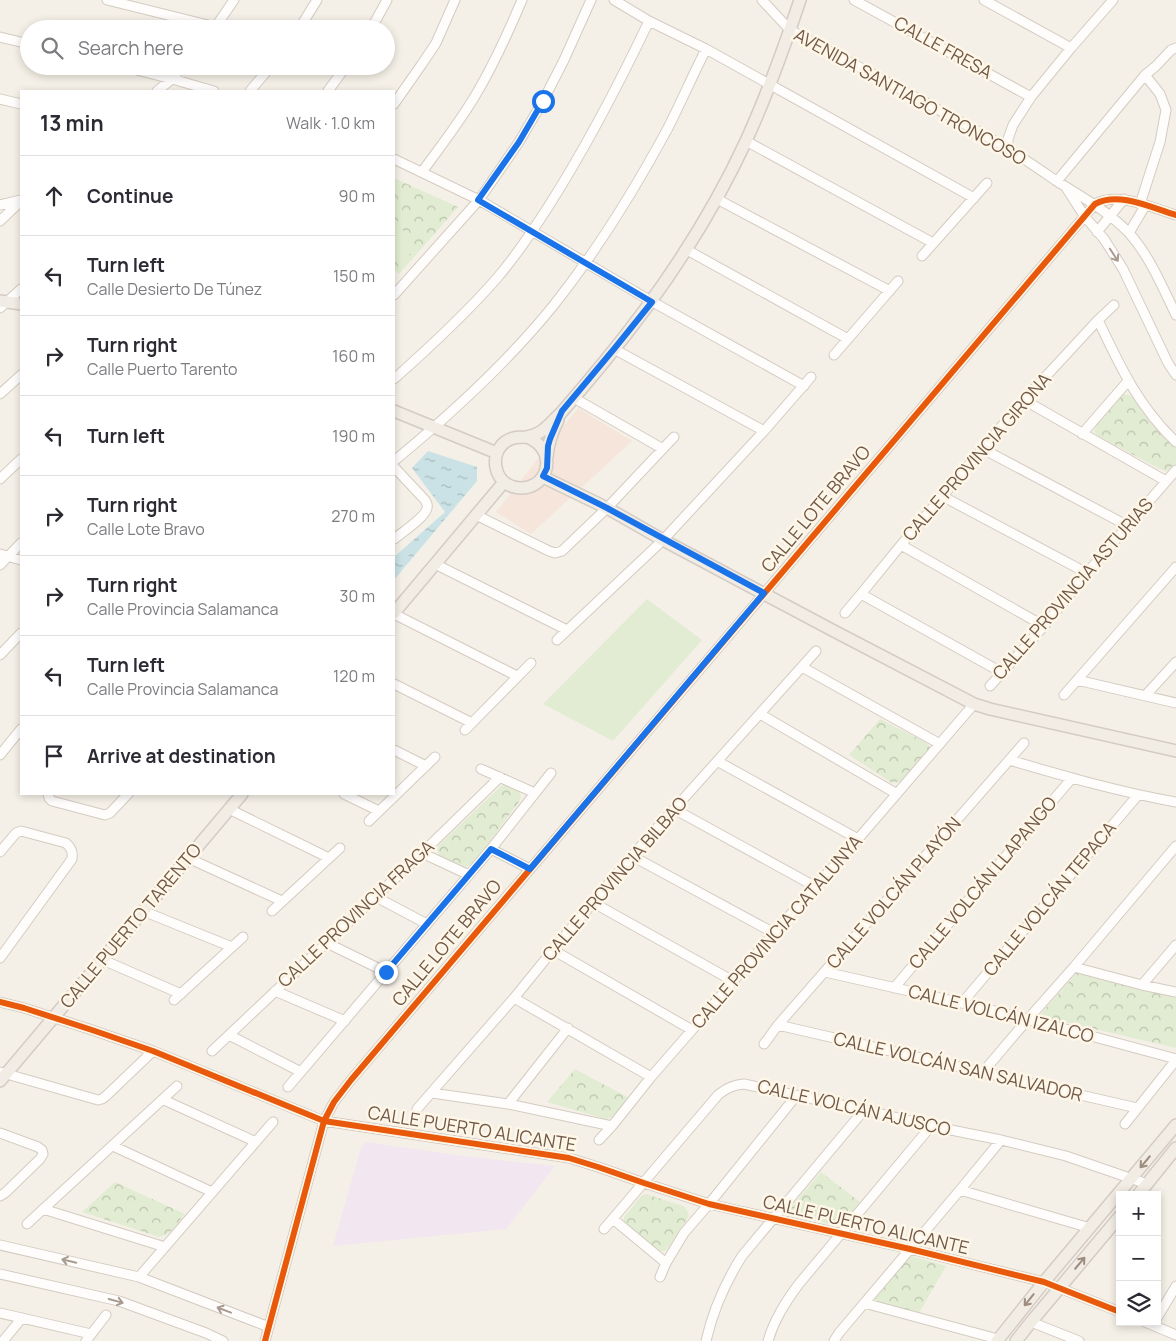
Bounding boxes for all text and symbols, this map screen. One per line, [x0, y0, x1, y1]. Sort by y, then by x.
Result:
street label: CALLE FRESA [890, 10, 997, 84]
search box [20, 20, 395, 75]
street label: AVENIDA SANTIAGO TRONCOSO [790, 22, 1031, 170]
icon: search [38, 34, 66, 62]
text: Search here [78, 35, 184, 61]
route start [532, 90, 555, 113]
text: 13 min [40, 109, 104, 137]
text: Walk · 1.0 km [286, 112, 375, 134]
icon: ahead [40, 182, 68, 210]
text: Continue [87, 183, 173, 209]
text: 90 m [339, 185, 375, 207]
one-way arrow [1109, 247, 1119, 261]
text: Turn left [87, 252, 165, 278]
icon: left [40, 262, 68, 290]
text: 150 m [333, 265, 375, 287]
text: Calle Desierto De Túnez [87, 278, 262, 300]
text: Turn right [87, 332, 177, 358]
icon: right [40, 342, 68, 370]
text: 160 m [332, 345, 375, 367]
text: Calle Puerto Tarento [87, 358, 238, 380]
street label: CALLE PROVINCIA GIRONA [897, 367, 1056, 545]
icon: left [40, 422, 68, 450]
text: Turn left [87, 423, 165, 449]
text: 190 m [332, 425, 375, 447]
street label: CALLE LOTE BRAVO [755, 440, 875, 577]
text: Turn right [87, 492, 177, 518]
street label: CALLE PROVINCIA ASTURIAS [987, 492, 1158, 684]
icon: right [40, 502, 68, 530]
text: 270 m [331, 505, 375, 527]
text: Calle Lote Bravo [87, 518, 205, 540]
text: Turn right [87, 572, 177, 598]
icon: right [40, 582, 68, 610]
text: 30 m [340, 585, 375, 607]
text: Calle Provincia Salamanca [87, 598, 279, 620]
text: Turn left [87, 652, 165, 678]
icon: left [40, 662, 68, 690]
text: 120 m [333, 665, 375, 687]
text: Calle Provincia Salamanca [87, 678, 279, 700]
icon: arrive [40, 742, 68, 770]
text: Arrive at destination [87, 743, 276, 769]
street label: CALLE PROVINCIA BILBAO [536, 791, 692, 965]
street label: CALLE VOLCÁN LLAPANGO [903, 791, 1061, 974]
street label: CALLE VOLCÁN PLAYÓN [821, 811, 966, 973]
street label: CALLE VOLCÁN TEPACA [977, 816, 1121, 981]
street label: CALLE PROVINCIA CATALUNYA [685, 829, 867, 1033]
street label: CALLE PROVINCIA FRAGA [272, 834, 439, 992]
street label: CALLE PUERTO TARENTO [54, 838, 206, 1013]
street label: CALLE LOTE BRAVO [386, 874, 506, 1011]
route end [375, 961, 398, 984]
street label: CALLE VOLCÁN IZALCO [906, 978, 1097, 1048]
street label: CALLE VOLCÁN SAN SALVADOR [831, 1026, 1085, 1106]
street label: CALLE VOLCÁN AJUSCO [755, 1073, 953, 1141]
street label: CALLE PUERTO ALICANTE [366, 1100, 578, 1156]
one-way arrow [1139, 1156, 1150, 1169]
street label: CALLE PUERTO ALICANTE [761, 1189, 972, 1259]
map controls [1116, 1191, 1161, 1326]
button: + [1116, 1191, 1161, 1236]
button: − [1116, 1236, 1161, 1281]
one-way arrow [61, 1256, 77, 1265]
one-way arrow [1075, 1256, 1086, 1269]
button: layers [1116, 1281, 1161, 1326]
one-way arrow [1024, 1294, 1035, 1307]
one-way arrow [107, 1296, 123, 1306]
one-way arrow [216, 1305, 232, 1314]

